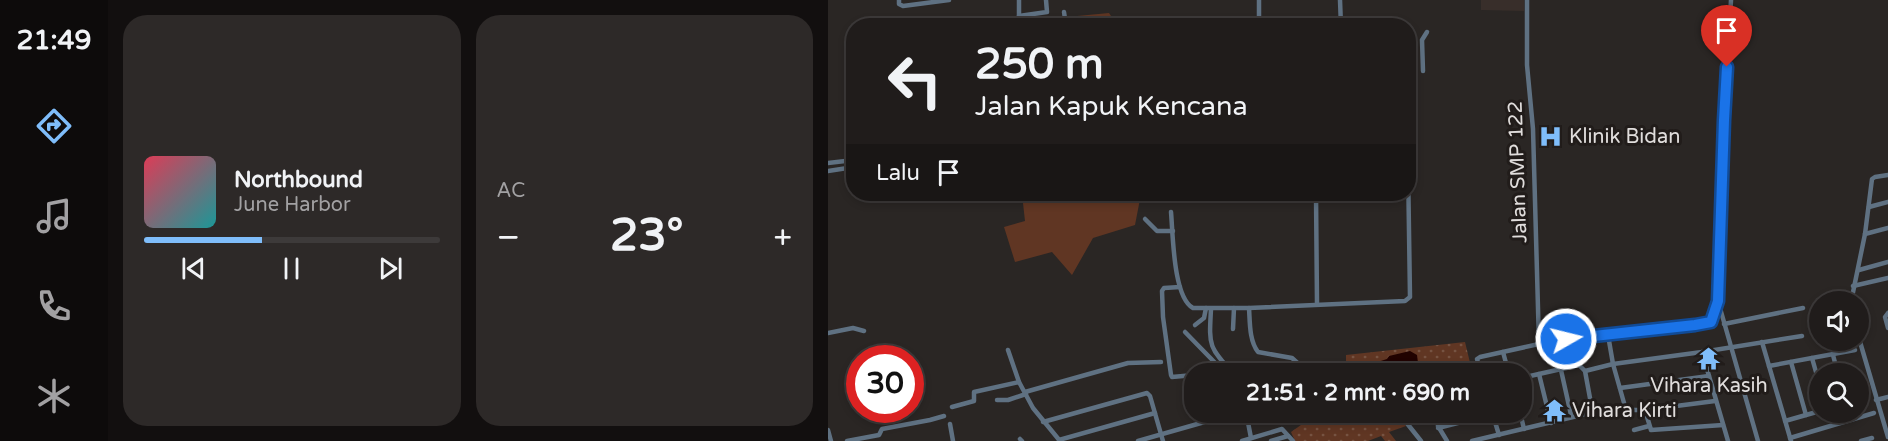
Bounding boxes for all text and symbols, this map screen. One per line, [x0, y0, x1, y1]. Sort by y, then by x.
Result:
pin [1701, 5, 1752, 67]
icon: arrive [1710, 14, 1743, 47]
text: 21:49 [17, 24, 91, 57]
text: 250 m [975, 39, 1104, 90]
icon: left [876, 42, 954, 120]
text: Jalan Kapuk Kencana [975, 90, 1248, 123]
street label: Jalan SMP 122 [1504, 101, 1532, 243]
icon: directions [33, 105, 75, 147]
hospital icon: Klinik Bidan [1538, 124, 1564, 150]
place label: Klinik Bidan [1569, 125, 1680, 149]
icon: arrive [932, 156, 965, 189]
text: Lalu [876, 160, 920, 186]
text: Northbound [234, 167, 363, 193]
text: AC [497, 179, 525, 203]
text: June Harbor [234, 193, 351, 217]
icon: music [33, 195, 75, 237]
text: 23° [610, 209, 683, 263]
text: − [497, 218, 520, 257]
text: + [773, 218, 792, 257]
icon: previous [177, 252, 210, 285]
icon: pause [275, 252, 308, 285]
icon: next [374, 252, 407, 285]
icon: phone [33, 285, 75, 327]
map controls [1809, 291, 1869, 423]
button: sound [1809, 291, 1869, 351]
position arrow [1534, 307, 1598, 371]
speed limit sign: 30 [846, 345, 924, 423]
temple icon: Vihara Kasih [1696, 345, 1722, 371]
button: search [1809, 363, 1869, 423]
place label: Vihara Kasih [1650, 374, 1768, 398]
icon: climate [33, 375, 75, 417]
text: 21:51 · 2 mnt · 690 m [1246, 380, 1470, 406]
temple icon: Vihara Kirti [1541, 398, 1567, 424]
place label: Vihara Kirti [1572, 399, 1677, 423]

